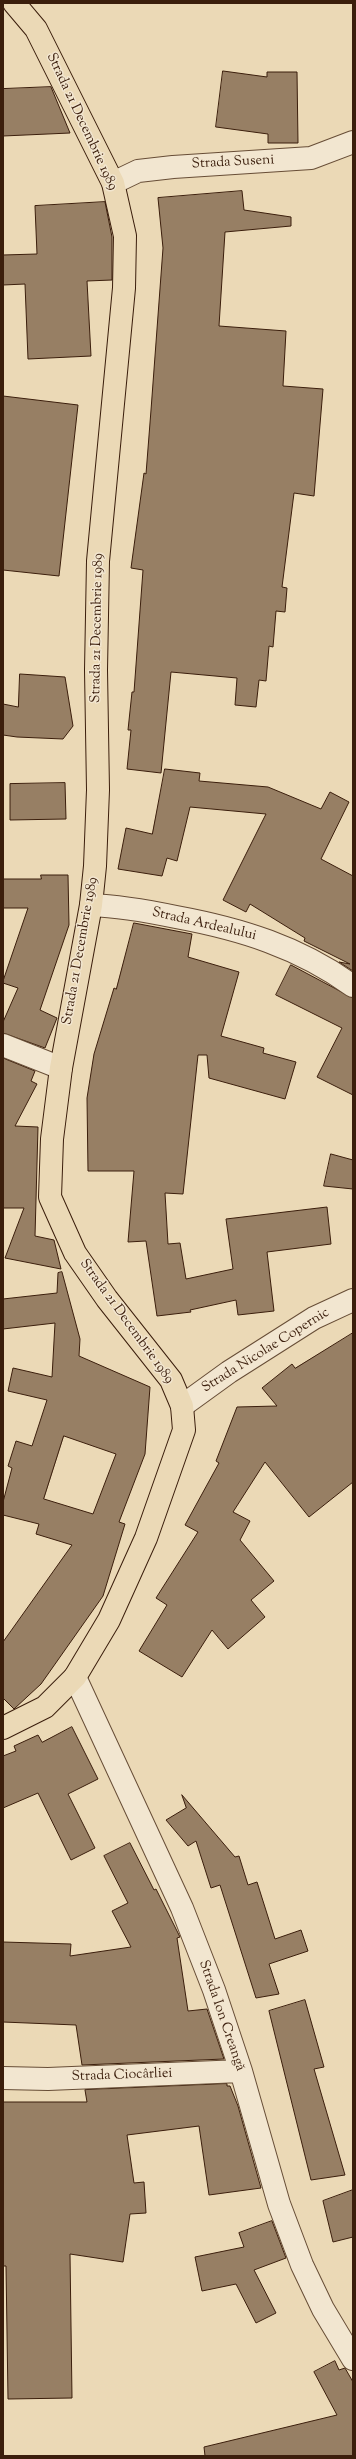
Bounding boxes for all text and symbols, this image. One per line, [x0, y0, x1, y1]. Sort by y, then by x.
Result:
street label: Strada 21 Decembrie 1989 [42, 51, 120, 193]
street label: Strada Suseni [191, 152, 275, 174]
street label: Strada 21 Decembrie 1989 [88, 553, 108, 703]
street label: Strada 21 Decembrie 1989 [60, 876, 102, 1026]
street label: Strada Ardealului [150, 905, 258, 945]
street label: Strada 21 Decembrie 1989 [75, 1256, 177, 1388]
street label: Strada Nicolae Copernic [199, 1305, 333, 1397]
street label: Strada Ion Creangă [194, 1958, 248, 2074]
street label: Strada Ciocârliei [71, 2066, 173, 2086]

